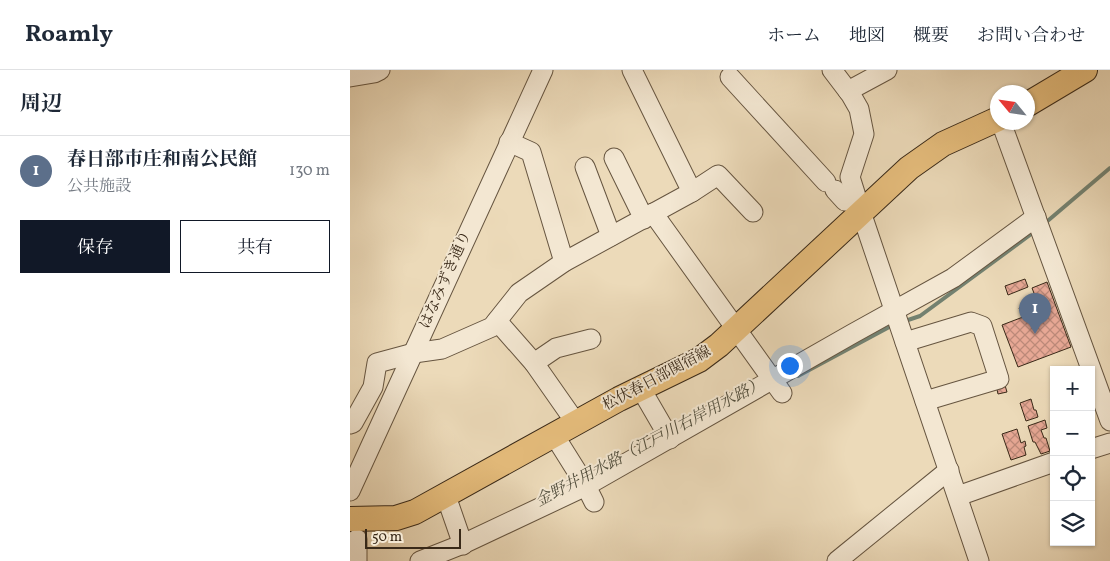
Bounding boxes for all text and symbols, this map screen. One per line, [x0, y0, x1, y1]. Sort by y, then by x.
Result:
text: Roamly [25, 18, 113, 52]
text: ホーム [767, 24, 821, 49]
text: 地図 [849, 24, 885, 49]
text: 概要 [913, 24, 949, 49]
text: お問い合わせ [977, 24, 1085, 49]
north arrow [990, 85, 1035, 130]
text: 周辺 [20, 90, 62, 119]
text: 春日部市庄和南公民館 [67, 147, 257, 173]
text: 1 [33, 160, 39, 182]
text: 130 m [289, 160, 330, 182]
text: 公共施設 [67, 176, 131, 198]
button: 保存 [20, 220, 170, 273]
button: 共有 [180, 220, 330, 273]
street label: はなみずき通り [415, 228, 477, 332]
pin: 1 [1019, 293, 1051, 334]
street label: 松伏春日部関宿線 [599, 342, 715, 416]
your location [777, 353, 803, 379]
map controls [1050, 366, 1095, 546]
button: + [1050, 366, 1095, 411]
water label: 金野井用水路（江戸川右岸用水路） [532, 373, 768, 513]
button: − [1050, 411, 1095, 456]
button: locate [1050, 456, 1095, 501]
button: layers [1050, 501, 1095, 546]
scale bar [365, 526, 461, 549]
text: 50 m [372, 528, 402, 547]

